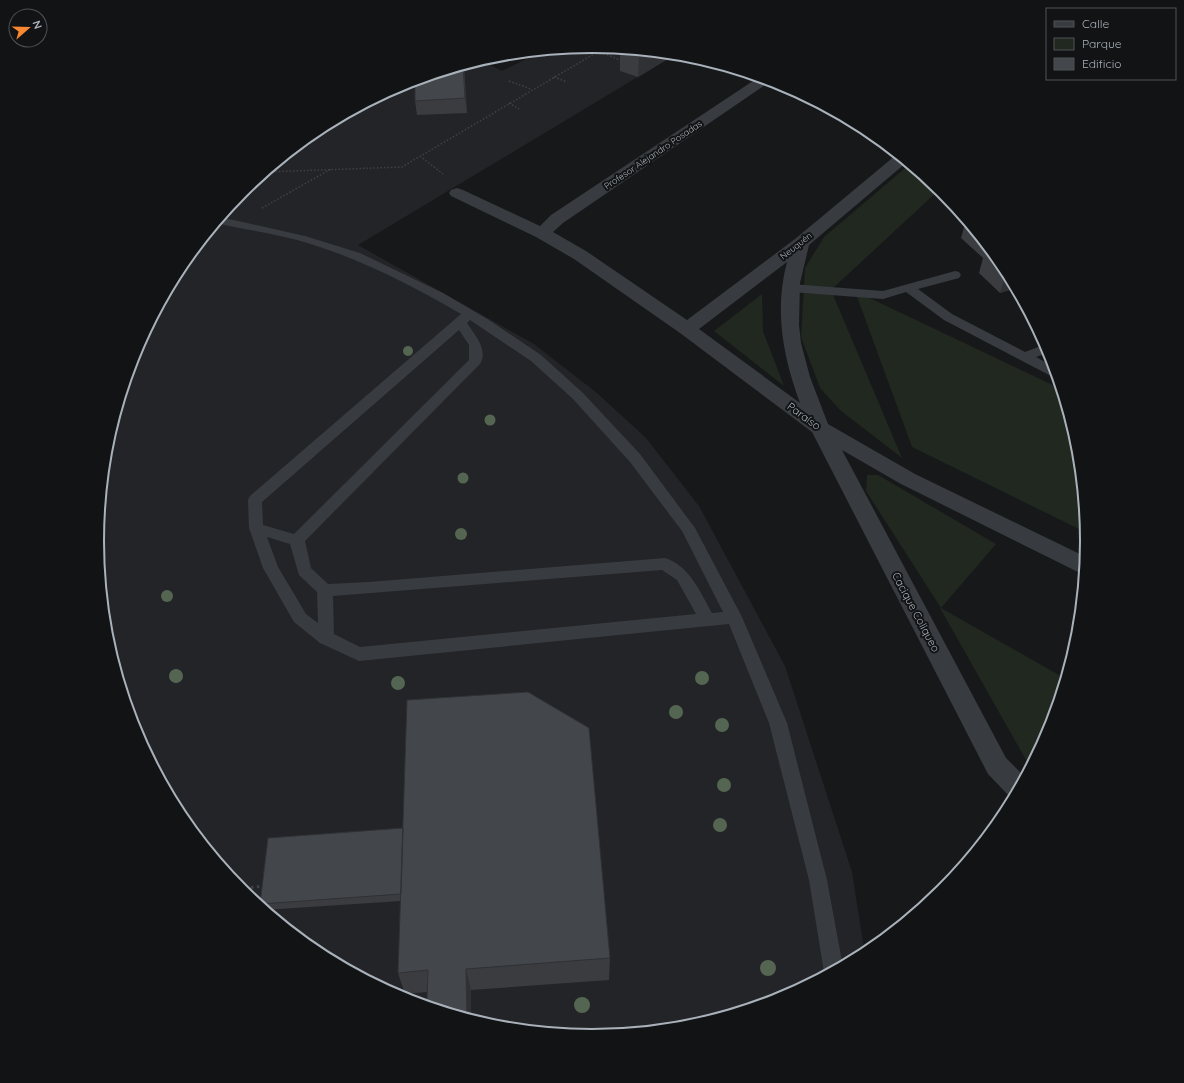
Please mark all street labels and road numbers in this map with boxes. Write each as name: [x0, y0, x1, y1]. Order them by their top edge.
street label: Profesor Alejandro Posadas: [602, 118, 704, 192]
street label: Neuquén: [777, 230, 814, 262]
street label: Paraíso: [784, 399, 824, 433]
street label: Cacique Coliqueo: [889, 570, 943, 655]

